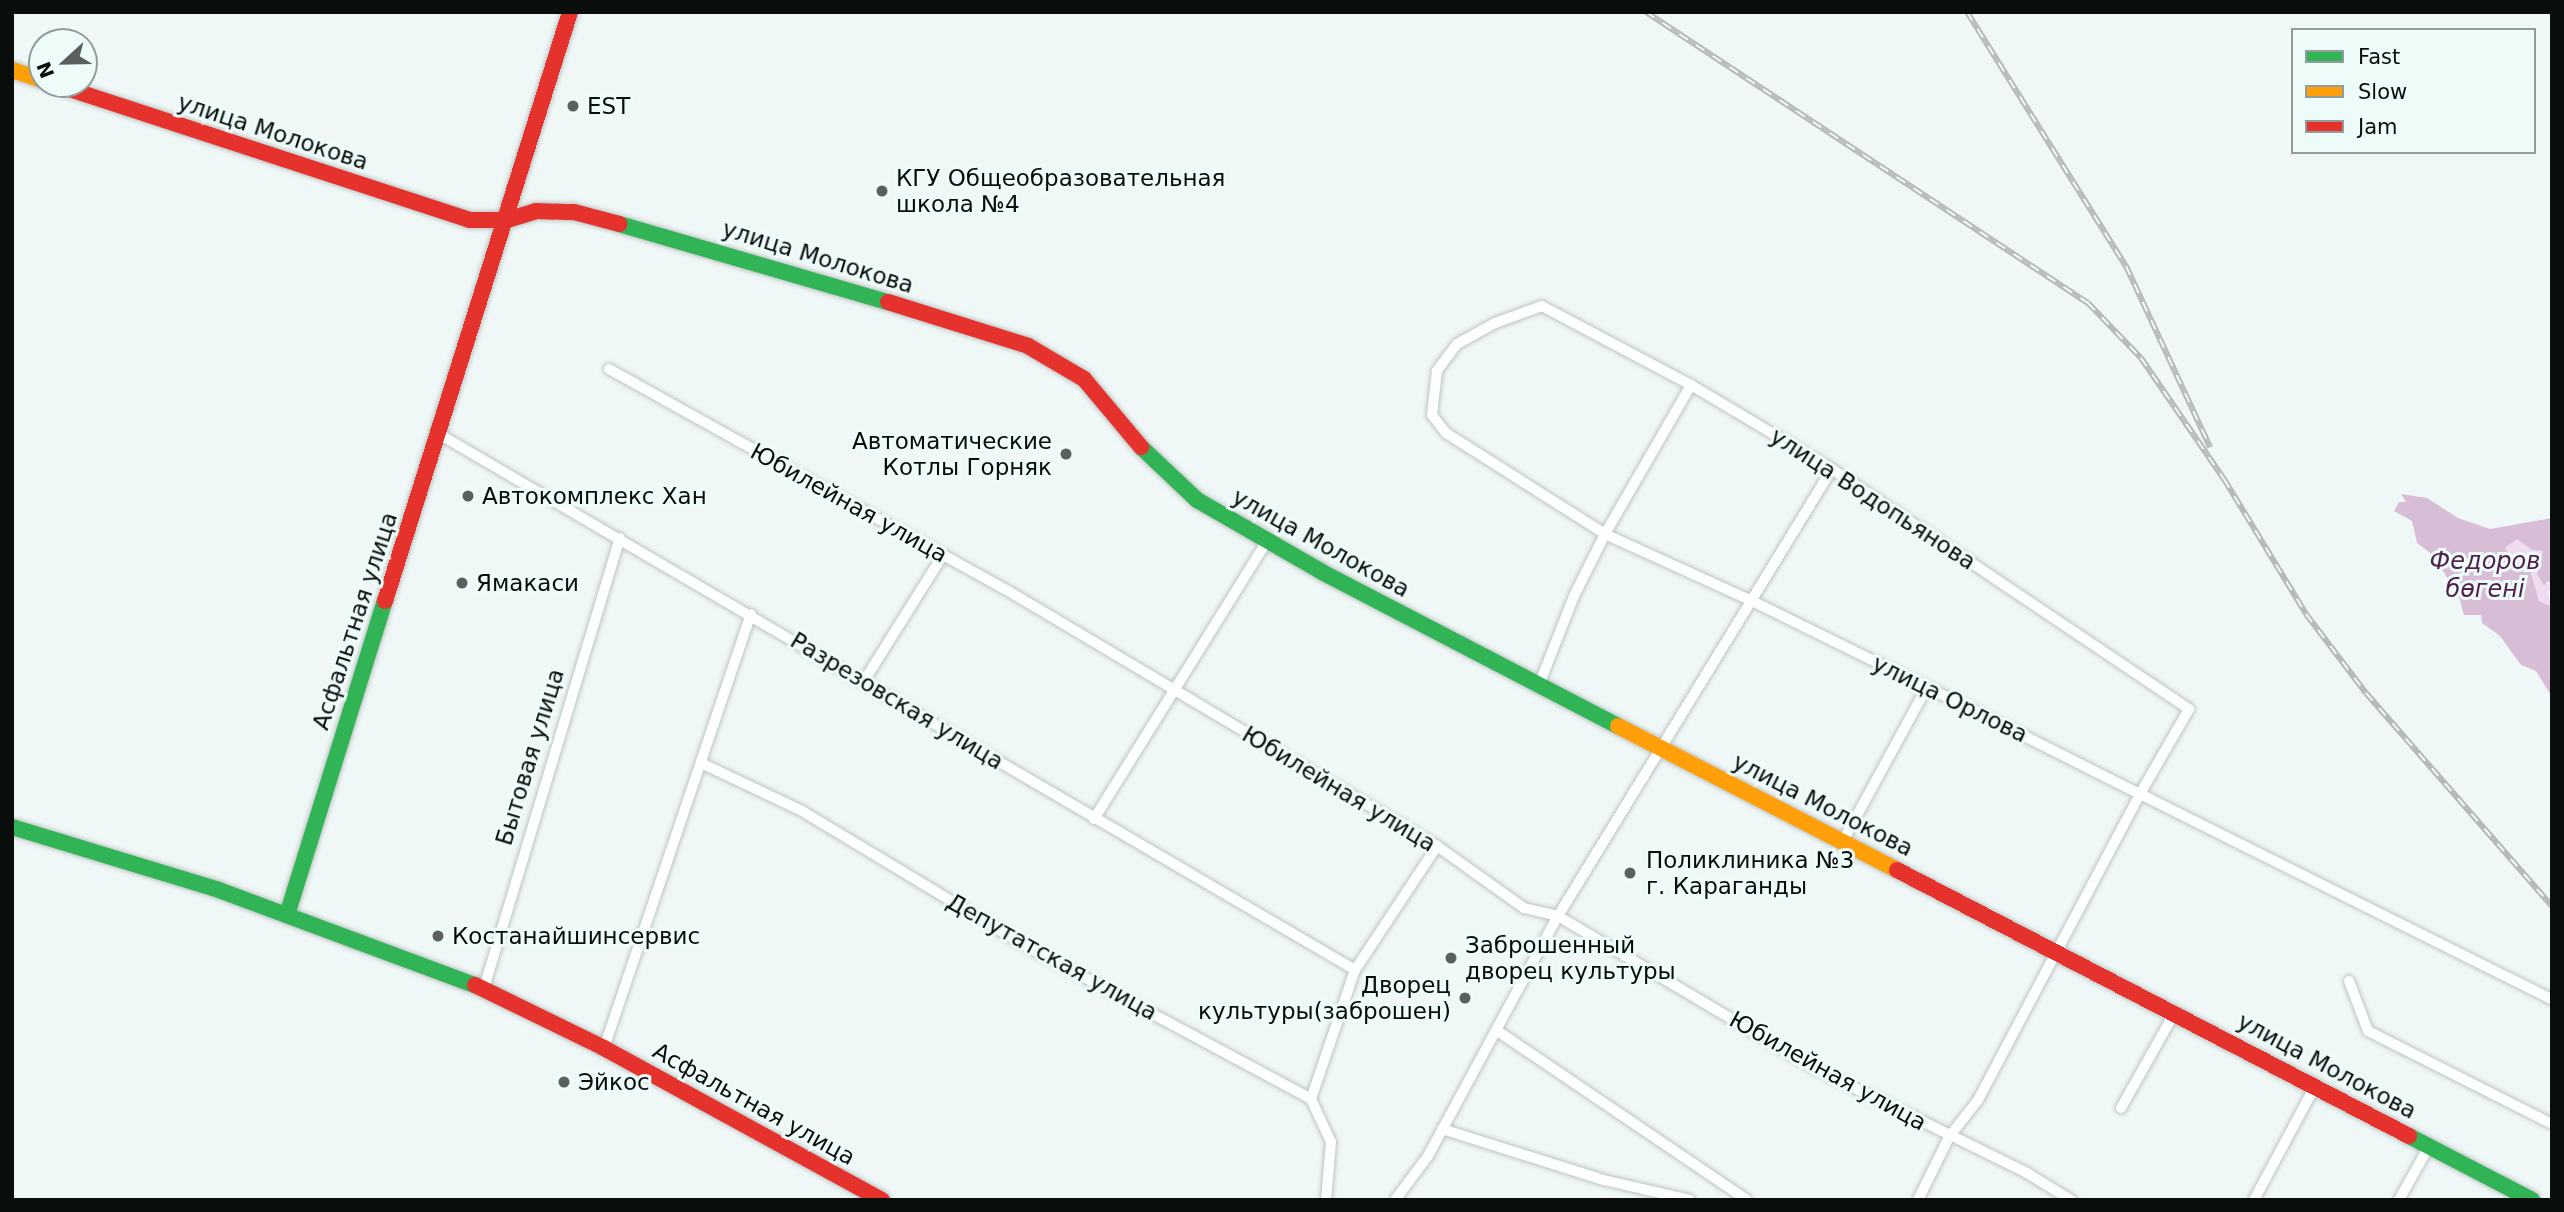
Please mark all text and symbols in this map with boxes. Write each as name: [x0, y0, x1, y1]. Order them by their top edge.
north arrow: [28, 28, 98, 98]
legend: [2291, 28, 2536, 154]
text: Fast: [2358, 45, 2400, 69]
text: N: [32, 59, 59, 82]
text: Slow: [2358, 80, 2407, 104]
street label: улица Молокова: [174, 88, 372, 176]
place label: EST: [587, 92, 630, 120]
marker: EST: [565, 98, 581, 114]
text: Jam: [2358, 115, 2398, 139]
place label: КГУ Общеобразовательная школа №4: [896, 164, 1225, 218]
marker: КГУ Общеобразовательная школа №4: [874, 183, 890, 199]
street label: улица Молокова: [719, 215, 917, 299]
street label: улица Водопьянова: [1765, 422, 1981, 576]
place label: Автоматические Котлы Горняк: [852, 427, 1052, 481]
street label: Юбилейная улица: [746, 437, 952, 569]
marker: Автоматические Котлы Горняк: [1058, 446, 1074, 462]
place label: Автокомплекс Хан: [482, 482, 707, 510]
street label: улица Молокова: [1227, 483, 1415, 603]
marker: Автокомплекс Хан: [460, 488, 476, 504]
street label: Асфальтная улица: [307, 509, 403, 733]
water label: Федоров бөгені: [2430, 548, 2540, 604]
place label: Ямакаси: [476, 569, 579, 597]
marker: Ямакаси: [454, 575, 470, 591]
street label: Разрезовская улица: [785, 626, 1009, 776]
street label: улица Орлова: [1868, 649, 2032, 749]
street label: Бытовая улица: [490, 665, 570, 849]
street label: Юбилейная улица: [1237, 720, 1441, 858]
street label: улица Молокова: [1728, 748, 1918, 862]
place label: Поликлиника №3 г. Караганды: [1646, 846, 1854, 900]
marker: Поликлиника №3 г. Караганды: [1620, 863, 1640, 883]
street label: Депутатская улица: [942, 888, 1162, 1026]
place label: Костанайшинсервис: [452, 922, 700, 950]
marker: Костанайшинсервис: [430, 928, 446, 944]
place label: Заброшенный дворец культуры: [1465, 931, 1676, 985]
marker: Заброшенный дворец культуры: [1443, 950, 1459, 966]
place label: Дворец культуры(заброшен): [1198, 971, 1451, 1025]
marker: Дворец культуры(заброшен): [1457, 990, 1473, 1006]
street label: Юбилейная улица: [1725, 1005, 1931, 1137]
street label: улица Молокова: [2233, 1007, 2421, 1125]
street label: Асфальтная улица: [648, 1037, 860, 1171]
place label: Эйкос: [578, 1068, 650, 1096]
marker: Эйкос: [556, 1074, 572, 1090]

